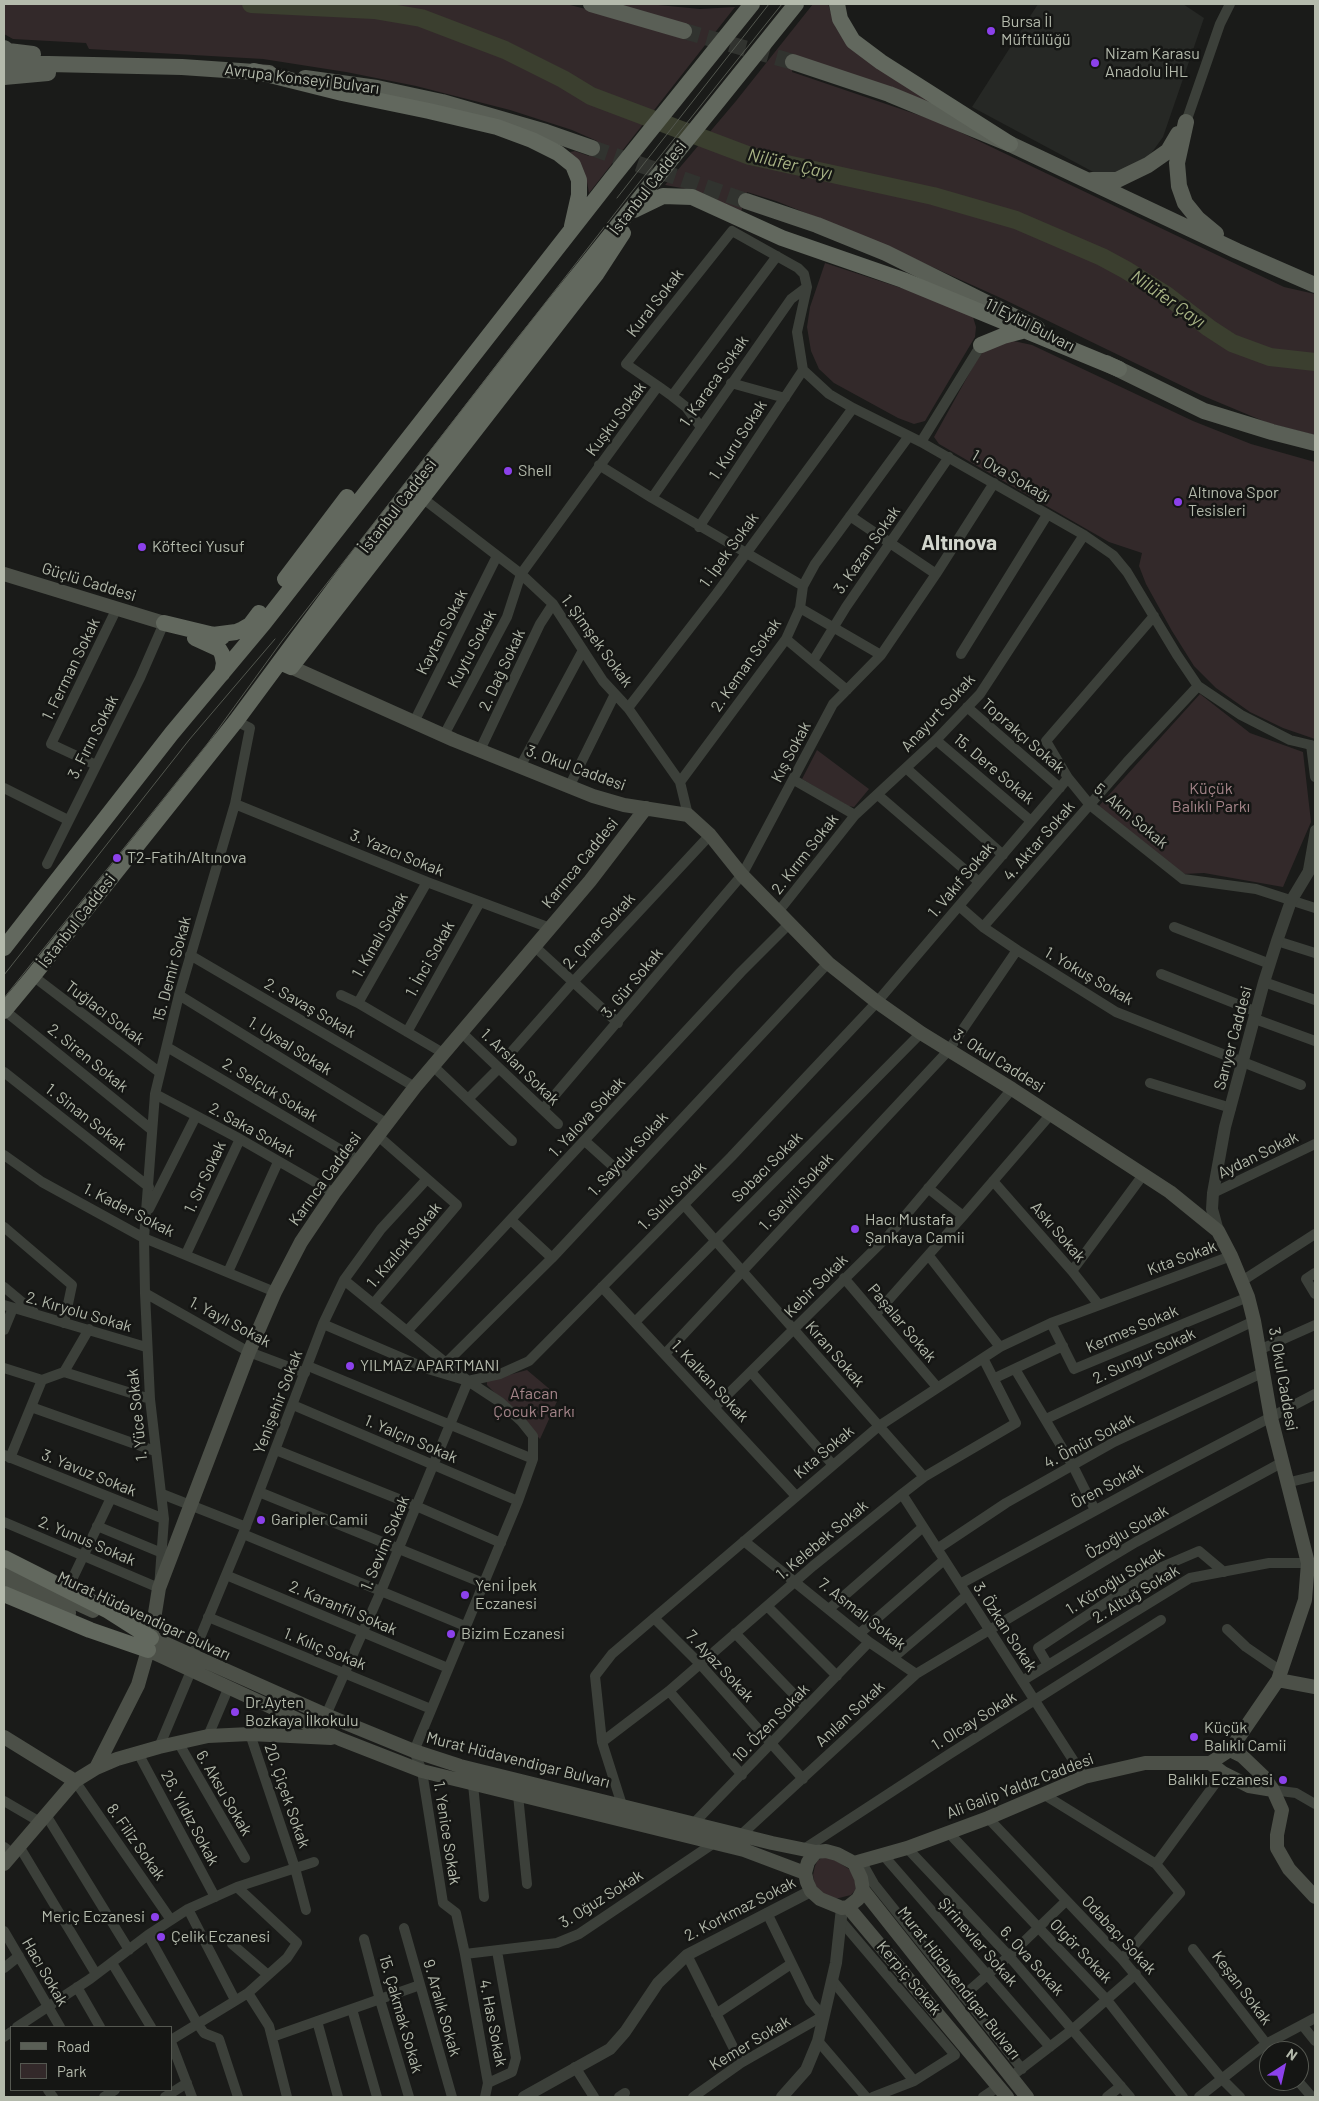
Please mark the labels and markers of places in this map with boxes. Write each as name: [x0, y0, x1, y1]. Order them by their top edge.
place label: Bursa İl Müftülüğü: [1001, 12, 1071, 50]
marker: Bursa İl Müftülüğü: [985, 25, 997, 37]
place label: Nizam Karasu Anadolu İHL: [1105, 44, 1200, 82]
marker: Nizam Karasu Anadolu İHL: [1089, 57, 1101, 69]
place label: Shell: [518, 461, 552, 481]
marker: Shell: [502, 465, 514, 477]
place label: Altınova Spor Tesisleri: [1188, 483, 1279, 521]
marker: Altınova Spor Tesisleri: [1172, 496, 1184, 508]
place label: Köfteci Yusuf: [152, 537, 245, 557]
marker: Köfteci Yusuf: [136, 541, 148, 553]
place label: T2-Fatih/Altınova: [127, 848, 246, 868]
marker: T2-Fatih/Altınova: [111, 852, 123, 864]
place label: Hacı Mustafa Şankaya Camii: [865, 1210, 965, 1248]
marker: Hacı Mustafa Şankaya Camii: [849, 1223, 861, 1235]
place label: YILMAZ APARTMANI: [360, 1356, 499, 1376]
marker: YILMAZ APARTMANI: [344, 1360, 356, 1372]
place label: Garipler Camii: [271, 1510, 368, 1530]
marker: Garipler Camii: [255, 1514, 267, 1526]
place label: Yeni İpek Eczanesi: [475, 1576, 537, 1614]
marker: Yeni İpek Eczanesi: [459, 1589, 471, 1601]
place label: Bizim Eczanesi: [461, 1624, 565, 1644]
marker: Bizim Eczanesi: [445, 1628, 457, 1640]
place label: Dr.Ayten Bozkaya İlkokulu: [245, 1693, 359, 1731]
marker: Dr.Ayten Bozkaya İlkokulu: [229, 1706, 241, 1718]
place label: Küçük Balıklı Camii: [1204, 1718, 1287, 1756]
marker: Küçük Balıklı Camii: [1188, 1731, 1200, 1743]
place label: Balıklı Eczanesi: [1168, 1770, 1273, 1790]
marker: Balıklı Eczanesi: [1277, 1774, 1289, 1786]
place label: Meriç Eczanesi: [42, 1907, 145, 1927]
marker: Meriç Eczanesi: [149, 1911, 161, 1923]
place label: Çelik Eczanesi: [171, 1927, 270, 1947]
marker: Çelik Eczanesi: [155, 1931, 167, 1943]

